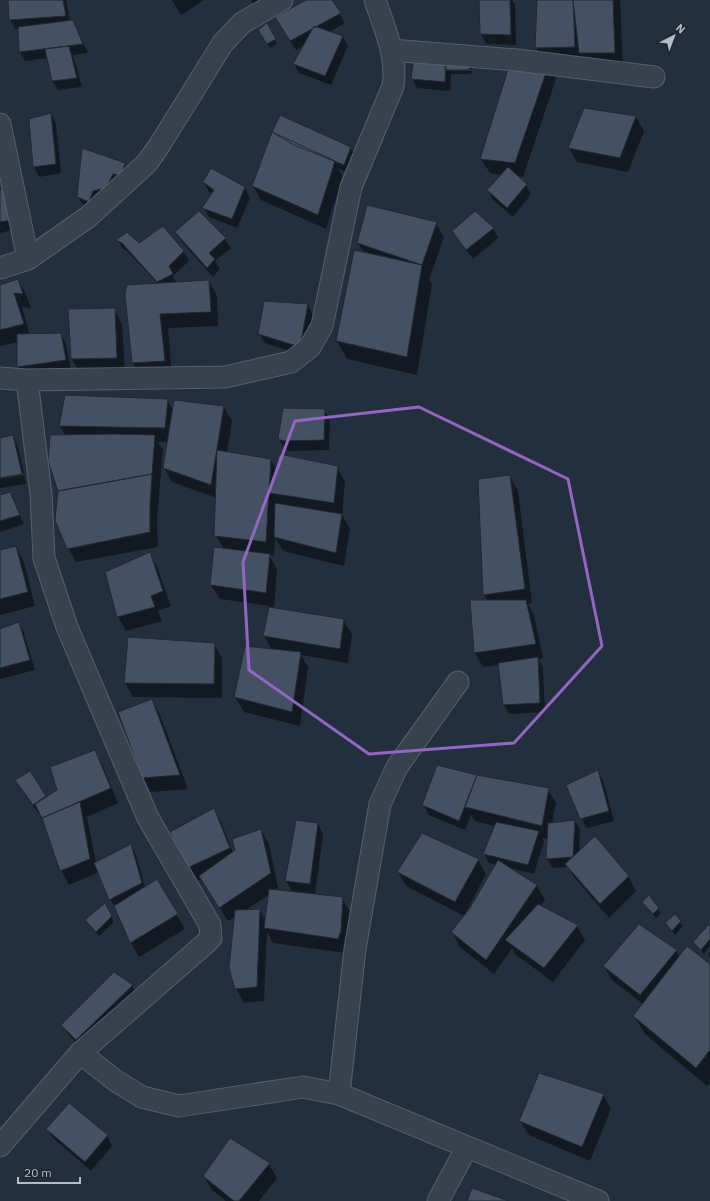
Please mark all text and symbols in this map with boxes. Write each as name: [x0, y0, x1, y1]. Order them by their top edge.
north arrow: [654, 16, 694, 56]
text: N: [673, 21, 688, 36]
scale bar: [18, 1159, 80, 1185]
text: 20 m: [24, 1165, 52, 1180]

